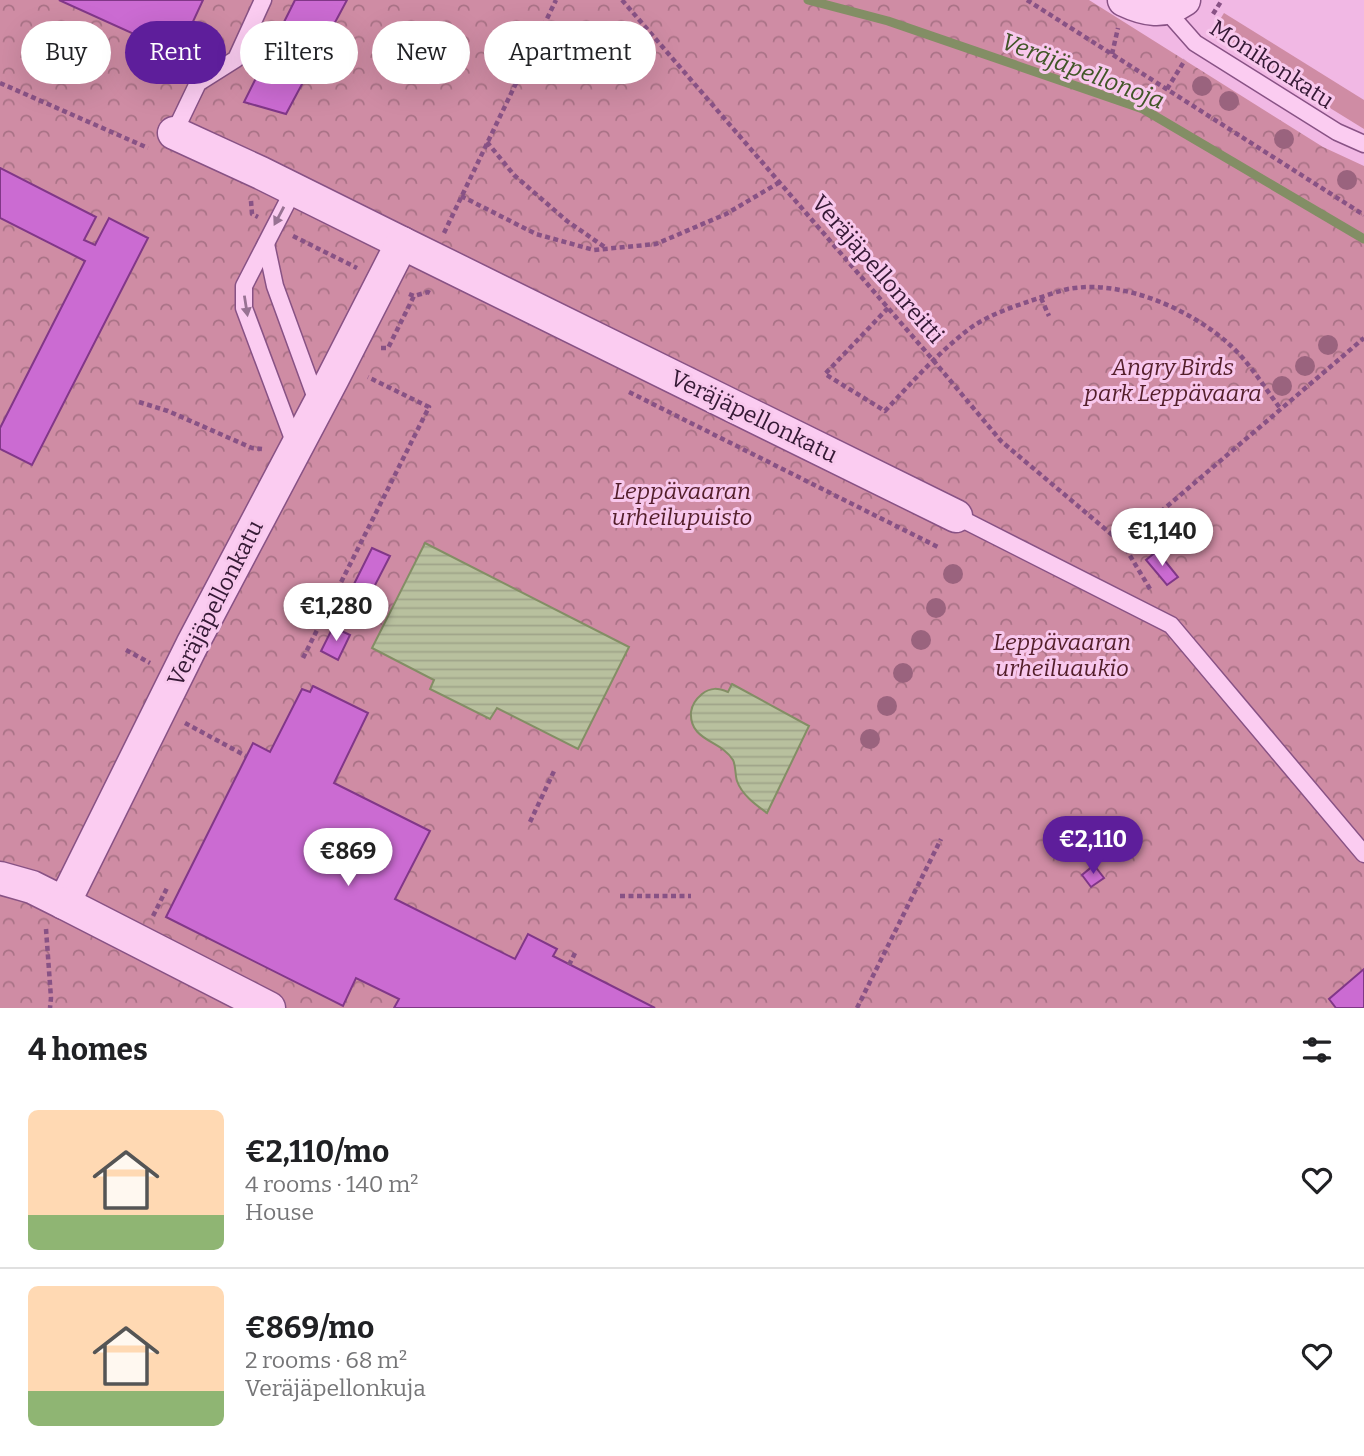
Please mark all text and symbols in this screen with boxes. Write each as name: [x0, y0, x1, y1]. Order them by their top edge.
street label: Monikonkatu: [1205, 13, 1339, 115]
chip: Buy: [21, 21, 111, 84]
chip: Rent: [125, 21, 226, 84]
chip: Filters: [240, 21, 358, 84]
chip: New: [372, 21, 470, 84]
chip: Apartment: [484, 21, 656, 84]
water label: Veräjäpellonoja: [998, 27, 1168, 115]
street label: Veräjäpellonreitti: [806, 189, 950, 349]
one-way arrow: [273, 206, 285, 226]
one-way arrow: [240, 295, 251, 317]
park label: Angry Birds park Leppävaara: [1082, 353, 1262, 407]
street label: Veräjäpellonkatu: [666, 363, 842, 469]
park label: Leppävaaran urheilupuisto: [612, 477, 752, 531]
pin: €1,140: [1105, 508, 1219, 568]
street label: Veräjäpellonkatu: [161, 515, 269, 691]
text: €1,140: [1127, 517, 1197, 545]
pin: €1,280: [279, 584, 393, 643]
text: €1,280: [299, 592, 373, 620]
park label: Leppävaaran urheiluaukio: [993, 628, 1131, 682]
pin: €2,110: [1036, 816, 1150, 876]
text: €2,110: [1059, 825, 1127, 853]
pin: €869: [307, 828, 389, 888]
text: €869: [320, 837, 376, 865]
icon: filters: [1298, 1031, 1336, 1069]
text: 4 homes: [28, 1032, 148, 1068]
text: €2,110/mo: [245, 1134, 389, 1170]
icon: home: [84, 1138, 168, 1222]
icon: heart: [1298, 1161, 1336, 1199]
text: 4 rooms · 140 m²: [245, 1170, 418, 1198]
text: House: [245, 1198, 314, 1226]
text: €869/mo: [245, 1310, 374, 1346]
icon: home: [84, 1314, 168, 1398]
icon: heart: [1298, 1337, 1336, 1375]
text: 2 rooms · 68 m²: [245, 1346, 407, 1374]
text: Veräjäpellonkuja: [245, 1374, 426, 1402]

